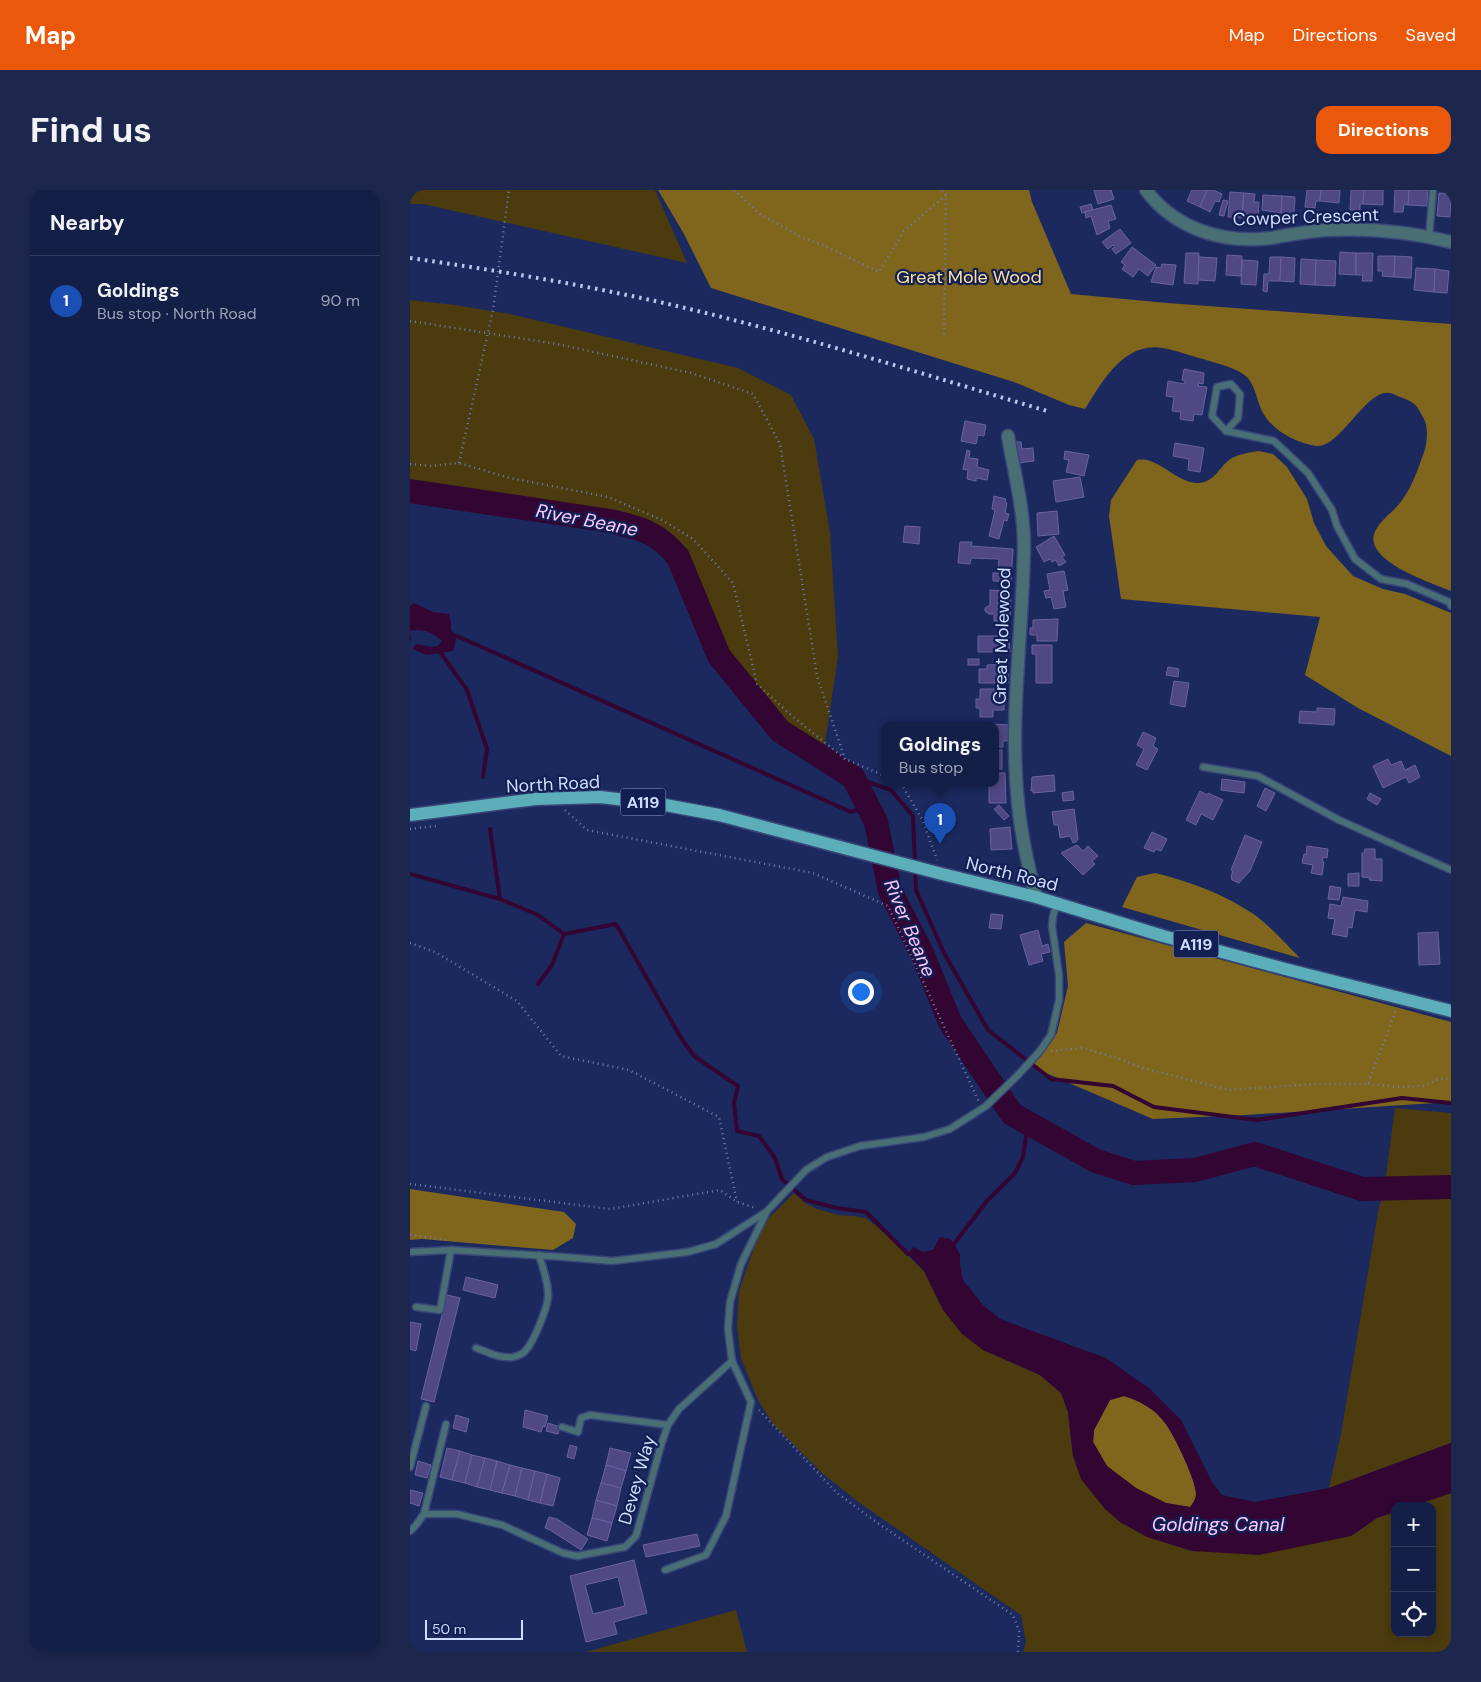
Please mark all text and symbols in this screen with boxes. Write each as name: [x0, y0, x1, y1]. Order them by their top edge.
text: Map: [25, 20, 76, 51]
text: Map: [1229, 23, 1265, 47]
text: Directions: [1293, 23, 1378, 47]
text: Saved: [1406, 23, 1456, 47]
button: Directions: [1316, 106, 1451, 154]
text: Find us: [30, 107, 152, 153]
street label: Cowper Crescent: [1232, 202, 1380, 232]
text: Nearby: [50, 209, 124, 237]
park label: Great Mole Wood: [896, 265, 1042, 289]
text: Goldings: [97, 278, 179, 303]
text: 1: [63, 290, 69, 311]
text: 90 m: [320, 290, 360, 311]
text: Bus stop · North Road: [97, 303, 256, 324]
water label: River Beane: [534, 498, 640, 542]
street label: Great Molewood: [988, 567, 1016, 705]
popup: [881, 722, 999, 787]
text: Goldings: [899, 732, 981, 757]
text: Bus stop: [899, 757, 963, 778]
street label: North Road: [505, 770, 601, 798]
road number: A119: [620, 788, 666, 816]
pin: 1: [924, 803, 956, 844]
street label: North Road: [964, 851, 1060, 897]
water label: River Beane: [878, 875, 942, 981]
road number: A119: [1174, 931, 1218, 958]
your location: [848, 979, 874, 1005]
street label: Devey Way: [613, 1432, 661, 1528]
map controls: [1391, 1502, 1436, 1637]
button: +: [1391, 1502, 1436, 1547]
water label: Goldings Canal: [1152, 1512, 1285, 1537]
button: −: [1391, 1547, 1436, 1592]
button: locate: [1391, 1592, 1436, 1637]
scale bar: [425, 1617, 522, 1640]
text: 50 m: [432, 1620, 466, 1638]

